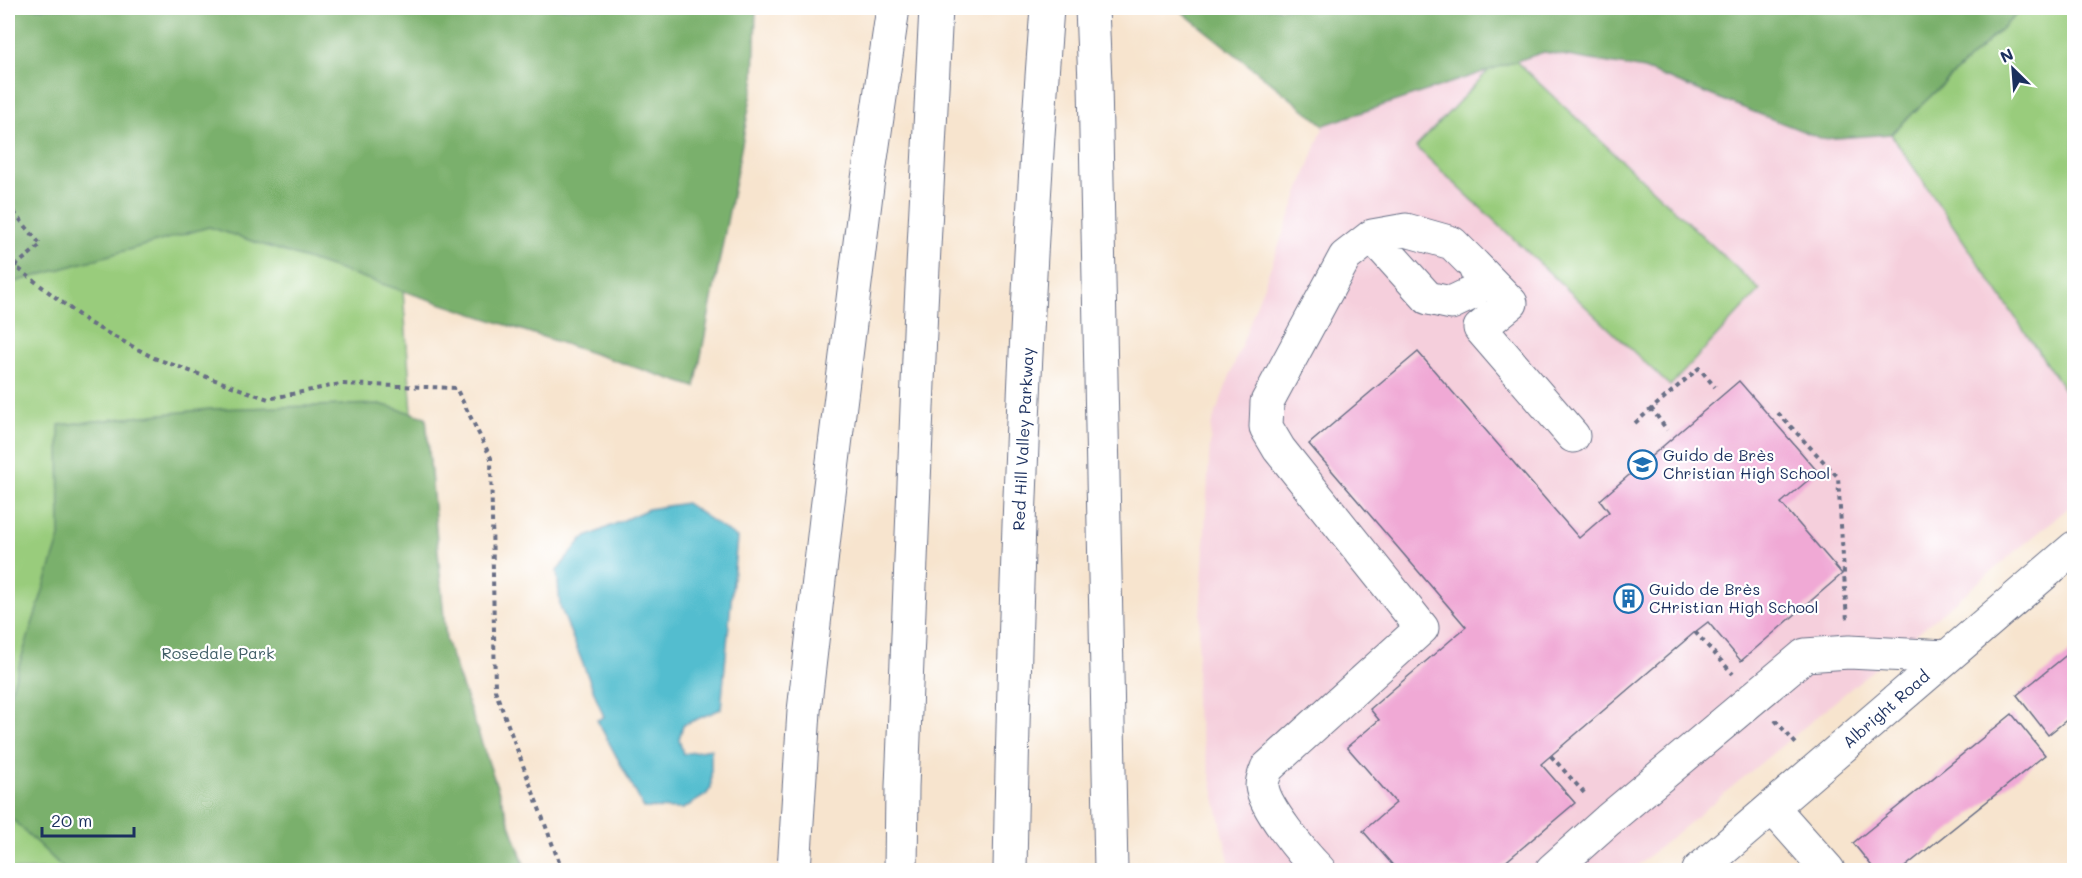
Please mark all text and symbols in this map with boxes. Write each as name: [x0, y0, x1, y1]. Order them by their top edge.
north arrow: [1983, 39, 2043, 99]
text: N: [1997, 43, 2016, 67]
street label: Red Hill Valley Parkway: [1007, 347, 1038, 531]
place label: Guido de Brès Christian High School: [1663, 444, 1830, 483]
school or university icon: Guido de Brès Christian High School: [1626, 448, 1658, 480]
place label: Guido de Brès CHristian High School: [1649, 578, 1819, 617]
building icon: Guido de Brès CHristian High School: [1612, 582, 1644, 614]
park label: Rosedale Park: [162, 642, 274, 663]
street label: Albright Road: [1838, 665, 1934, 752]
scale bar: [42, 800, 134, 838]
text: 20 m: [51, 808, 92, 832]

